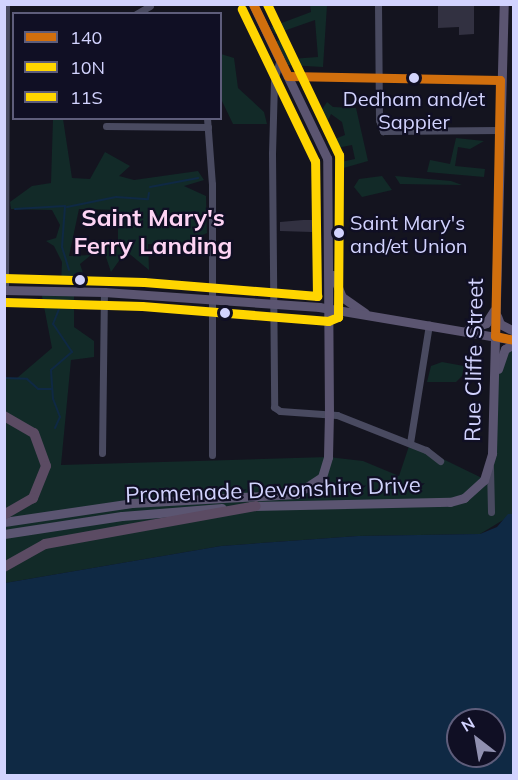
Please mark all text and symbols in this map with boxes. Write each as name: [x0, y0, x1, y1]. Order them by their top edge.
legend: [12, 12, 222, 120]
text: 140: [70, 26, 102, 49]
text: 10N: [70, 56, 105, 79]
marker: Dedham and/et Sappier: [408, 72, 420, 84]
text: 11S: [70, 86, 103, 109]
place label: Dedham and/et Sappier: [343, 87, 485, 134]
district label: Saint Mary's Ferry Landing: [74, 204, 232, 260]
place label: Saint Mary's and/et Union: [350, 210, 468, 257]
marker: Saint Mary's and/et Union: [333, 227, 345, 239]
unlabelled marker: [74, 274, 86, 286]
street label: Rue Cliffe Street: [459, 278, 489, 442]
unlabelled marker: [219, 307, 231, 319]
street label: Promenade Devonshire Drive: [125, 472, 421, 508]
north arrow: [446, 708, 506, 768]
text: N: [457, 713, 478, 736]

